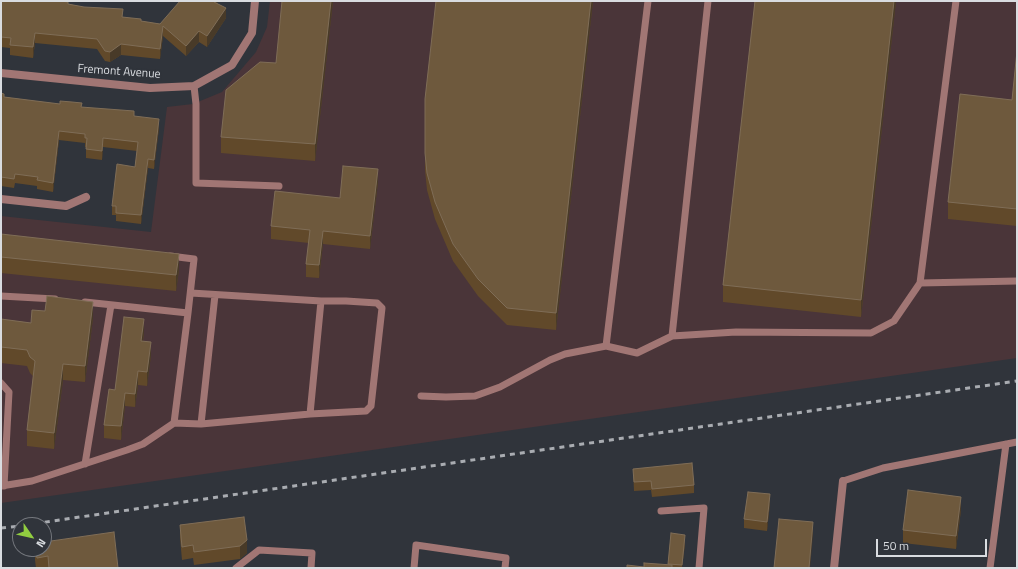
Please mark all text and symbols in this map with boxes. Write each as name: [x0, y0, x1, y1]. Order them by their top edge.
street label: Fremont Avenue: [77, 62, 161, 82]
north arrow: [12, 517, 52, 557]
scale bar: [878, 531, 989, 557]
text: N: [32, 536, 50, 551]
text: 50 m: [883, 536, 909, 555]

